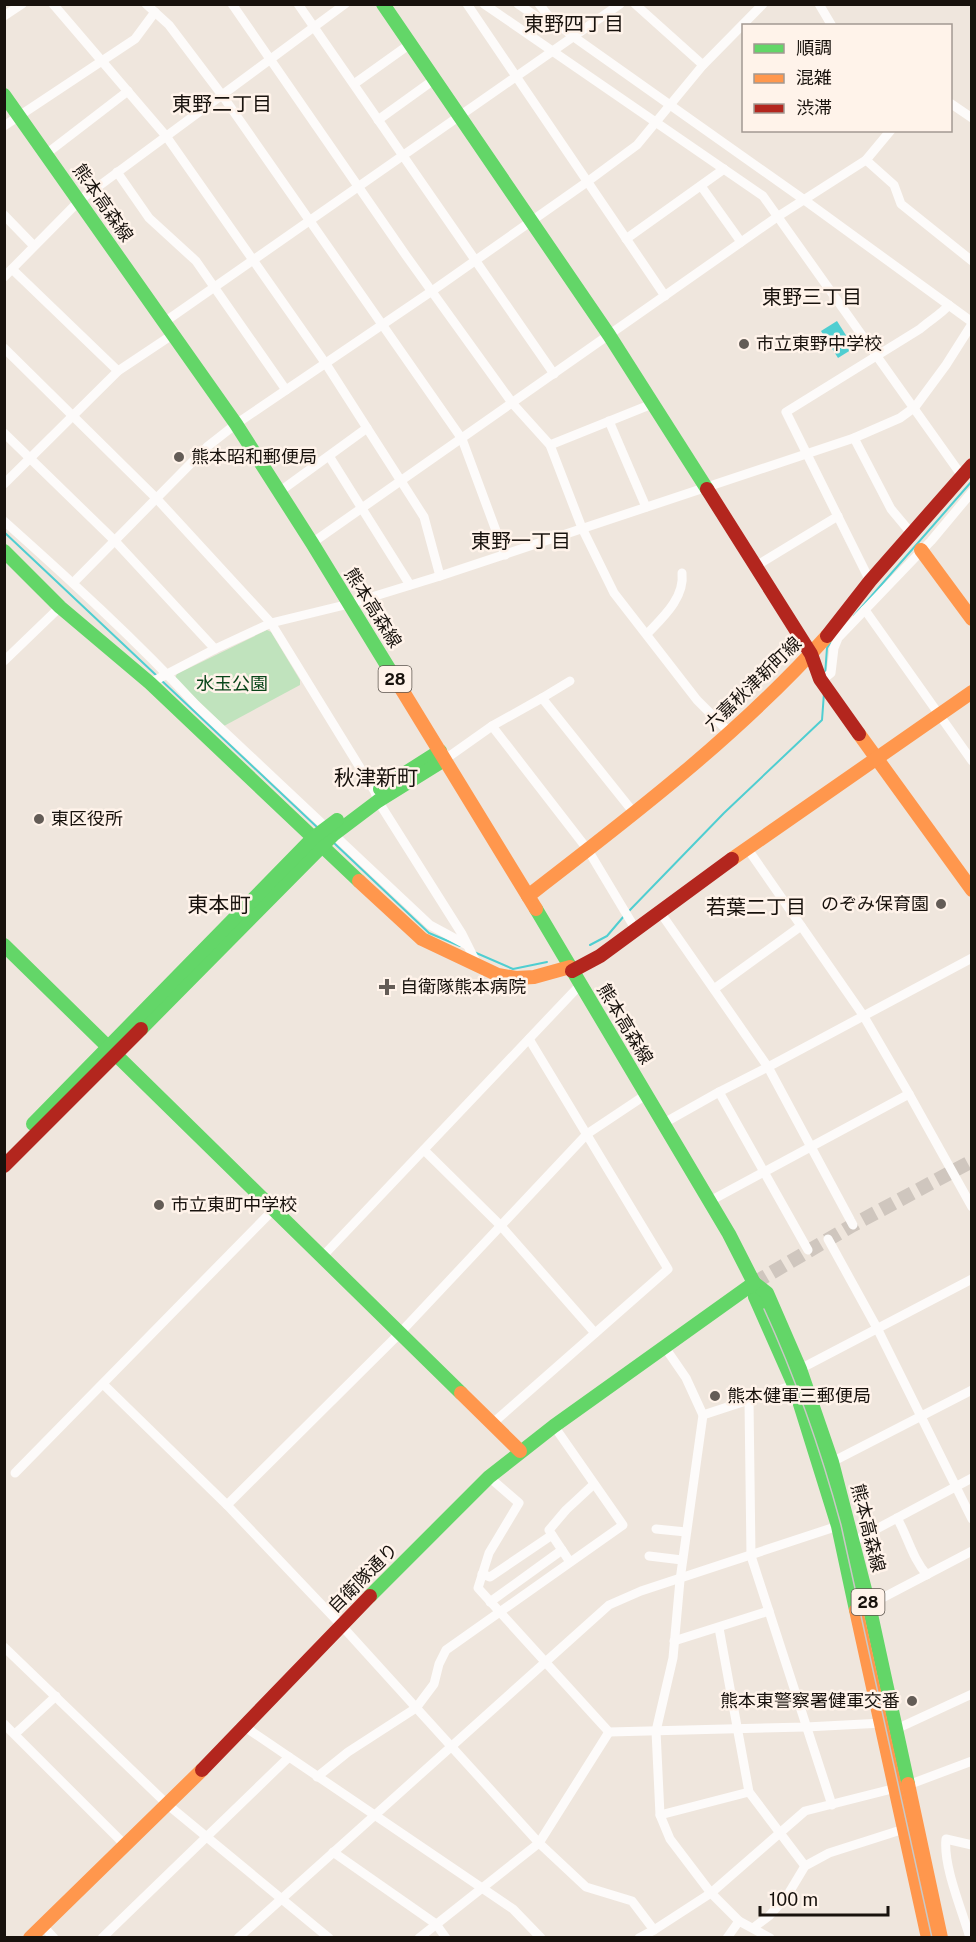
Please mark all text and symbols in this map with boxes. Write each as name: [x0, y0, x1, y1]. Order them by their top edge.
district label: 東野四丁目: [524, 12, 624, 36]
legend: [742, 24, 952, 132]
text: 順調: [796, 37, 832, 58]
text: 混雑: [796, 67, 832, 88]
district label: 東野二丁目: [172, 92, 272, 116]
text: 渋滞: [796, 97, 832, 118]
street label: 熊本高森線: [69, 160, 138, 246]
district label: 東野三丁目: [762, 285, 862, 309]
place label: 市立東野中学校: [756, 333, 882, 354]
marker: 市立東野中学校: [737, 337, 751, 351]
place label: 熊本昭和郵便局: [191, 446, 317, 467]
marker: 熊本昭和郵便局: [172, 450, 186, 464]
district label: 東野一丁目: [471, 529, 571, 553]
street label: 熊本高森線: [341, 564, 406, 651]
street label: 六嘉秋津新町線: [700, 632, 805, 735]
road number: 28: [378, 666, 412, 692]
park label: 水玉公園: [196, 673, 268, 694]
district label: 秋津新町: [334, 765, 418, 790]
place label: 東区役所: [51, 808, 123, 829]
marker: 東区役所: [32, 812, 46, 826]
district label: 東本町: [188, 892, 251, 917]
place label: のぞみ保育園: [821, 893, 929, 914]
district label: 若葉二丁目: [706, 895, 806, 919]
marker: のぞみ保育園: [934, 897, 948, 911]
place label: 自衛隊熊本病院: [400, 976, 526, 997]
marker: 自衛隊熊本病院: [378, 978, 396, 996]
street label: 熊本高森線: [593, 980, 658, 1068]
place label: 市立東町中学校: [171, 1194, 297, 1215]
marker: 市立東町中学校: [152, 1198, 166, 1212]
place label: 熊本健軍三郵便局: [727, 1385, 871, 1406]
marker: 熊本健軍三郵便局: [708, 1389, 722, 1403]
street label: 熊本高森線: [847, 1482, 890, 1574]
street label: 自衛隊通り: [323, 1538, 402, 1617]
road number: 28: [852, 1589, 884, 1615]
place label: 熊本東警察署健軍交番: [720, 1690, 900, 1711]
marker: 熊本東警察署健軍交番: [905, 1694, 919, 1708]
scale bar: [760, 1879, 888, 1917]
text: 100 m: [769, 1889, 818, 1910]

